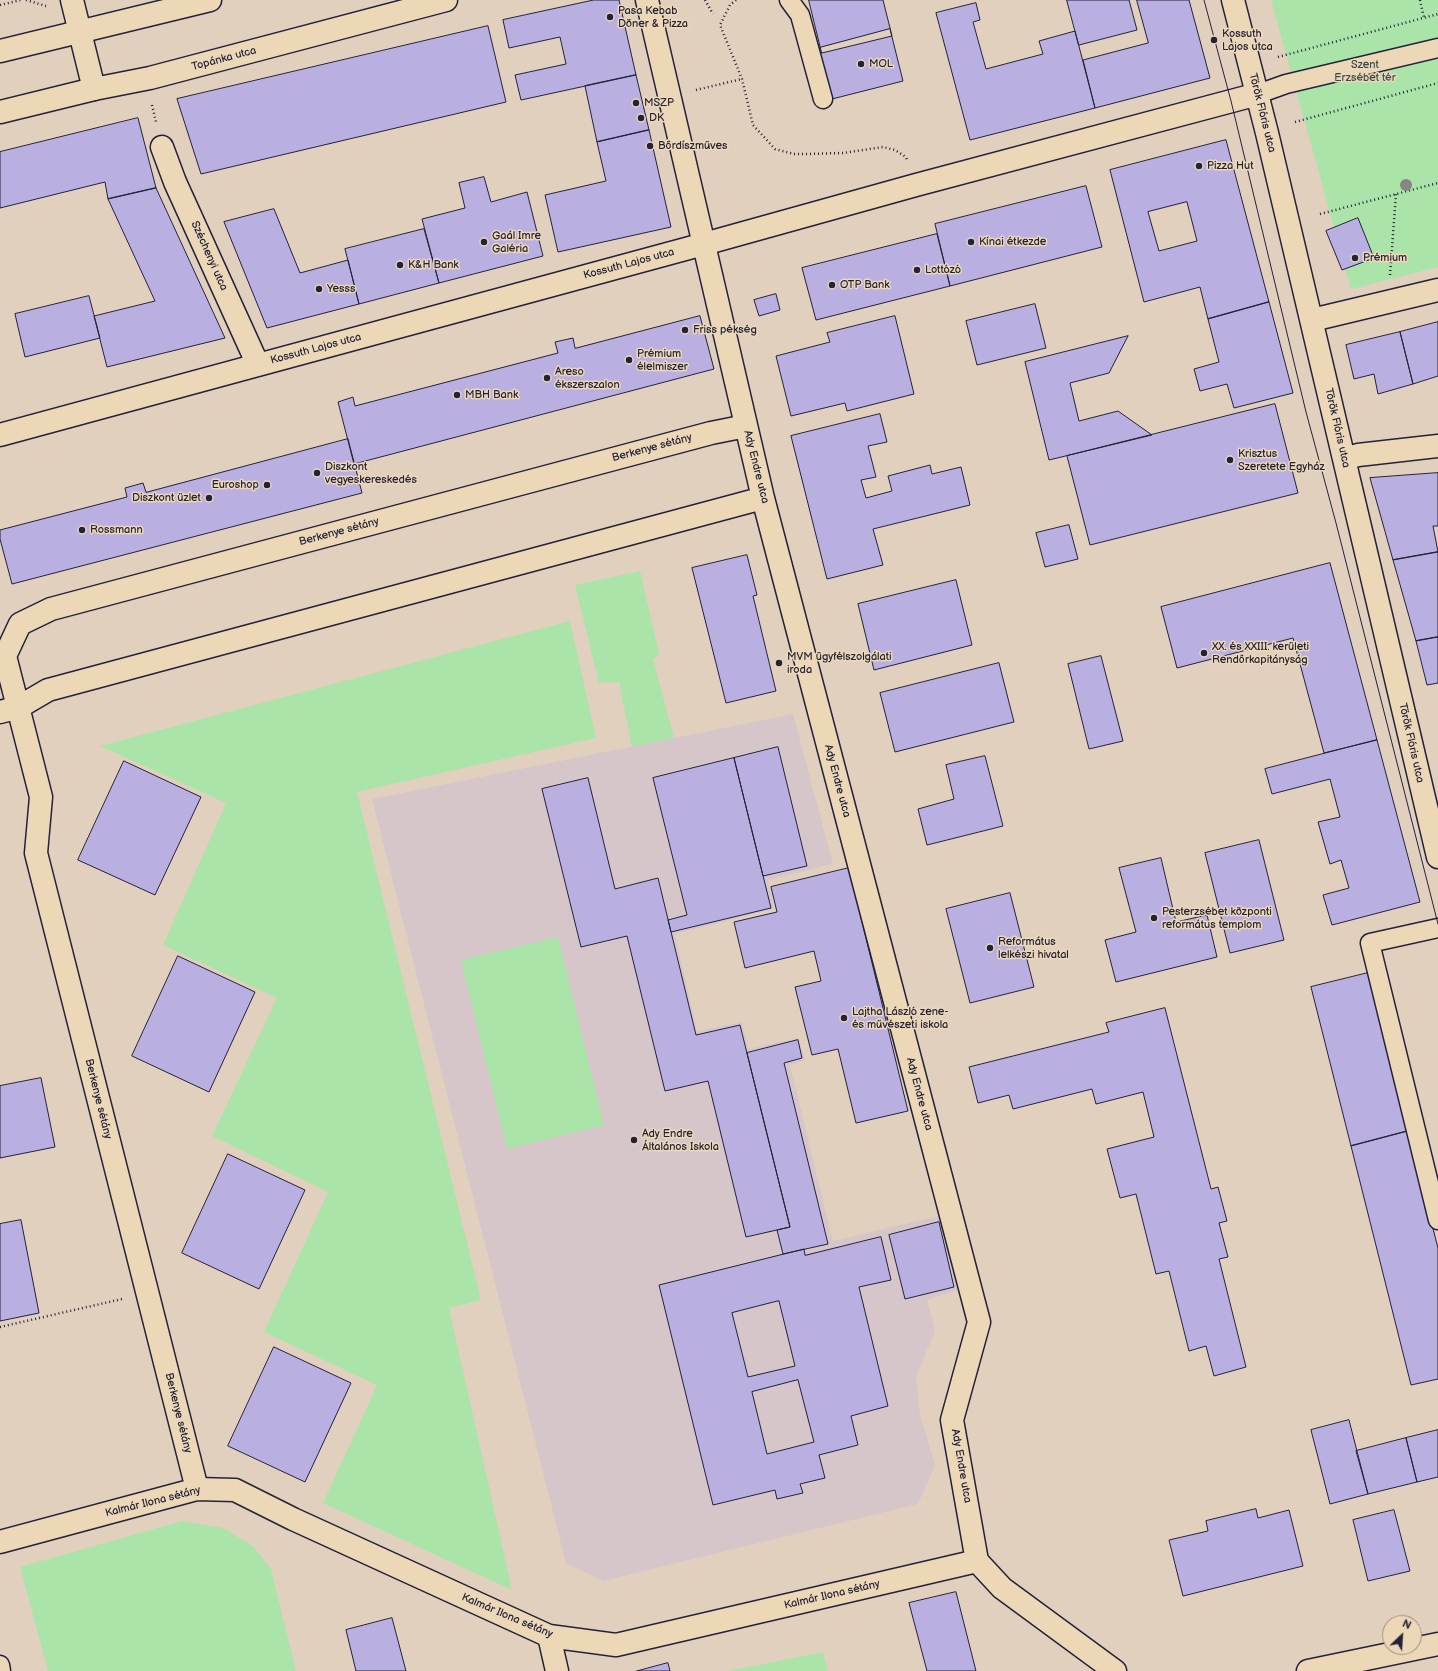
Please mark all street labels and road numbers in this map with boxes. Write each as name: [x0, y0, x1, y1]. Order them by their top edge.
street label: Topánka utca: [190, 44, 258, 74]
street label: Török Flóris utca: [1246, 72, 1278, 154]
street label: Széchenyi utca: [188, 219, 230, 293]
street label: Kossuth Lajos utca: [582, 246, 676, 282]
street label: Kossuth Lajos utca: [269, 331, 363, 367]
street label: Török Flóris utca: [1321, 387, 1353, 469]
street label: Ady Endre utca: [741, 429, 771, 505]
street label: Berkenye sétány: [611, 431, 693, 465]
street label: Berkenye sétány: [298, 515, 380, 549]
street label: Török Flóris utca: [1395, 702, 1427, 784]
street label: Ady Endre utca: [821, 743, 853, 819]
street label: Ady Endre utca: [903, 1056, 935, 1132]
street label: Berkenye sétány: [82, 1057, 114, 1141]
street label: Berkenye sétány: [162, 1371, 194, 1455]
street label: Ady Endre utca: [948, 1428, 974, 1504]
street label: Kalmár Ilona sétány: [104, 1484, 202, 1520]
street label: Kalmár Ilona sétány: [783, 1578, 881, 1612]
street label: Kalmár Ilona sétány: [459, 1591, 555, 1641]

